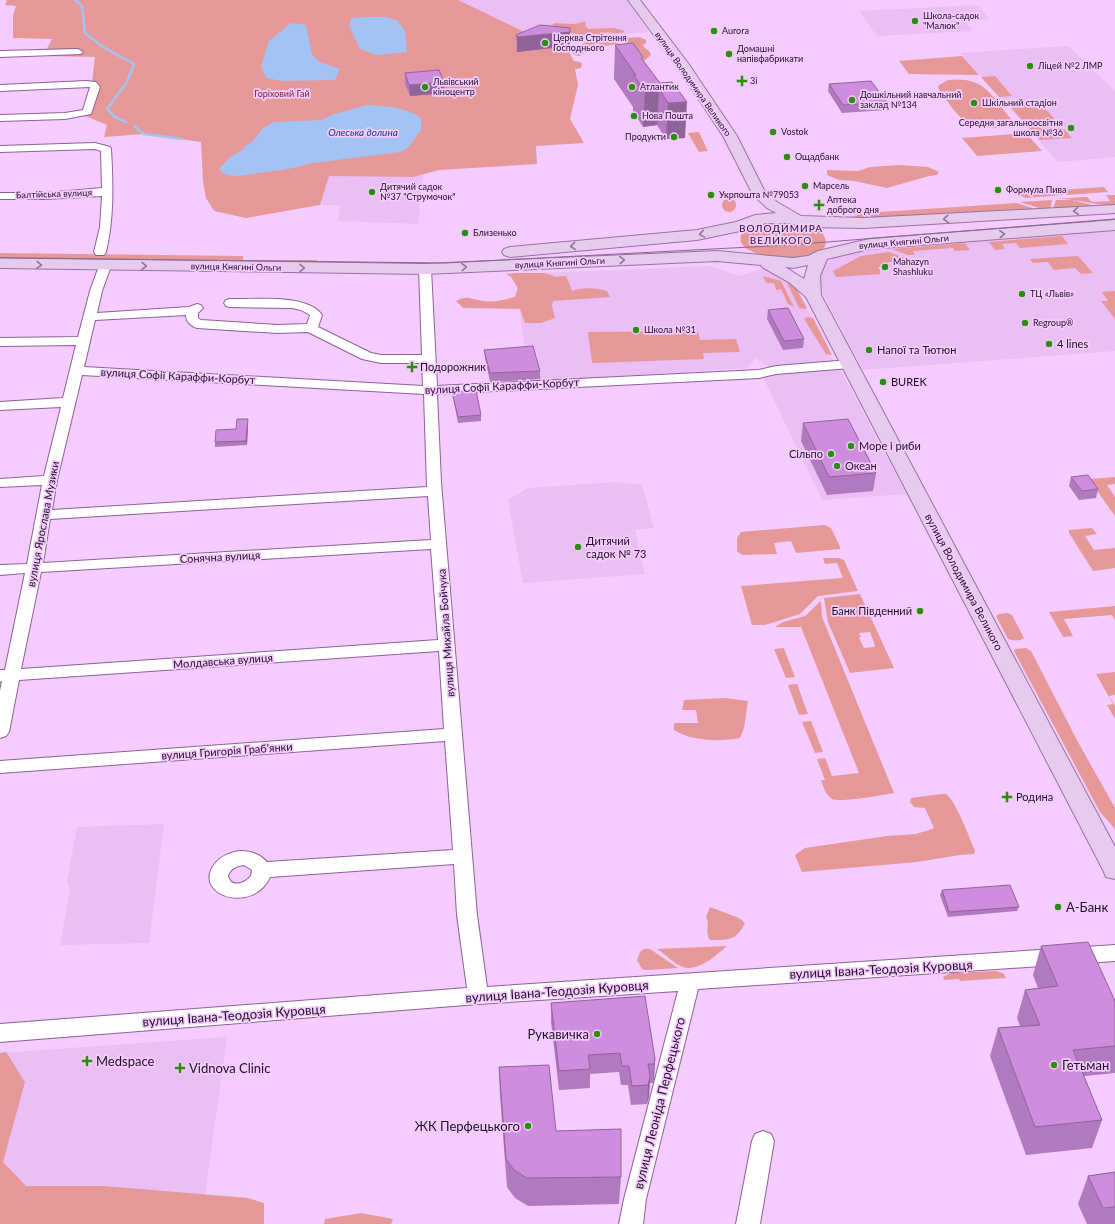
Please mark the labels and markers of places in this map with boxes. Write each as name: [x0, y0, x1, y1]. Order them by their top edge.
place label: Школа-садок "Малюк": [923, 10, 980, 31]
marker: Школа-садок "Малюк": [910, 16, 920, 26]
place label: Aurora: [722, 25, 749, 36]
marker: Aurora: [709, 26, 719, 36]
place label: Церква Стрітення Господнього: [553, 32, 627, 53]
marker: Церква Стрітення Господнього: [540, 38, 550, 48]
place label: Домашні напівфабрикати: [737, 43, 803, 64]
marker: Домашні напівфабрикати: [724, 49, 734, 59]
place label: Ліцей №2 ЛМР: [1037, 60, 1103, 71]
marker: Ліцей №2 ЛМР: [1025, 61, 1035, 71]
place label: 3і: [750, 75, 757, 86]
place label: Львівський кіноцентр: [432, 76, 479, 97]
marker: 3і: [737, 76, 747, 86]
place label: Атлантик: [640, 81, 679, 92]
marker: Львівський кіноцентр: [420, 82, 430, 92]
marker: Атлантик: [627, 82, 637, 92]
place label: Дошкільний навчальний заклад №134: [860, 89, 962, 110]
marker: Дошкільний навчальний заклад №134: [847, 95, 857, 105]
place label: Шкільний стадіон: [982, 97, 1057, 108]
marker: Шкільний стадіон: [969, 98, 979, 108]
place label: Нова Пошта: [642, 110, 693, 121]
marker: Нова Пошта: [629, 111, 639, 121]
place label: Середня загальноосвітня школа №36: [959, 117, 1063, 138]
marker: Середня загальноосвітня школа №36: [1066, 123, 1076, 133]
place label: Vostok: [781, 126, 809, 137]
marker: Vostok: [768, 127, 778, 137]
place label: Продукти: [625, 131, 666, 142]
marker: Продукти: [669, 132, 679, 142]
place label: Ощадбанк: [795, 151, 840, 162]
marker: Ощадбанк: [782, 152, 792, 162]
place label: Марсель: [813, 180, 850, 191]
place label: Дитячий садок №37 "Струмочок": [380, 181, 456, 202]
marker: Марсель: [800, 181, 810, 191]
place label: Формула Пива: [1006, 184, 1066, 195]
marker: Формула Пива: [993, 185, 1003, 195]
marker: Дитячий садок №37 "Струмочок": [367, 187, 377, 197]
place label: Укрпошта №79053: [719, 189, 799, 200]
marker: Укрпошта №79053: [706, 190, 716, 200]
place label: Аптека доброго дня: [827, 194, 879, 215]
marker: Аптека доброго дня: [814, 200, 824, 210]
place label: Близенько: [473, 227, 517, 238]
marker: Близенько: [460, 228, 470, 238]
place label: Mahazyn Shashluku: [893, 256, 933, 277]
marker: Mahazyn Shashluku: [880, 262, 890, 272]
place label: ТЦ «Львів»: [1030, 288, 1074, 299]
marker: ТЦ «Львів»: [1017, 289, 1027, 299]
place label: Regroup®: [1033, 317, 1074, 328]
marker: Regroup®: [1020, 318, 1030, 328]
place label: Школа №31: [644, 324, 696, 335]
marker: Школа №31: [631, 325, 641, 335]
place label: 4 lines: [1057, 337, 1088, 350]
marker: 4 lines: [1044, 339, 1054, 349]
place label: Напої та Тютюн: [877, 343, 956, 356]
marker: Напої та Тютюн: [864, 345, 874, 355]
place label: Подорожник: [420, 360, 486, 373]
marker: Подорожник: [407, 362, 417, 372]
place label: BUREK: [891, 375, 927, 388]
marker: BUREK: [878, 377, 888, 387]
place label: Море і риби: [859, 439, 921, 452]
marker: Море і риби: [846, 441, 856, 451]
place label: Сільпо: [789, 447, 823, 460]
marker: Сільпо: [826, 449, 836, 459]
place label: Океан: [845, 459, 877, 472]
marker: Океан: [832, 461, 842, 471]
place label: Дитячий садок № 73: [586, 534, 646, 560]
marker: Дитячий садок № 73: [573, 542, 583, 552]
place label: Банк Південний: [831, 604, 912, 617]
marker: Банк Південний: [915, 606, 925, 616]
place label: Родина: [1016, 790, 1053, 803]
marker: Родина: [1001, 791, 1013, 803]
place label: А-Банк: [1066, 899, 1108, 915]
marker: А-Банк: [1053, 902, 1063, 912]
place label: Рукавичка: [527, 1026, 589, 1042]
marker: Рукавичка: [592, 1029, 602, 1039]
place label: Medspace: [96, 1053, 154, 1069]
marker: Medspace: [81, 1055, 93, 1067]
place label: Гетьман: [1062, 1057, 1109, 1073]
place label: Vidnova Clinic: [189, 1060, 270, 1076]
marker: Гетьман: [1049, 1060, 1059, 1070]
marker: Vidnova Clinic: [174, 1062, 186, 1074]
place label: ЖК Перфецького: [415, 1118, 520, 1134]
marker: ЖК Перфецького: [523, 1121, 533, 1131]

